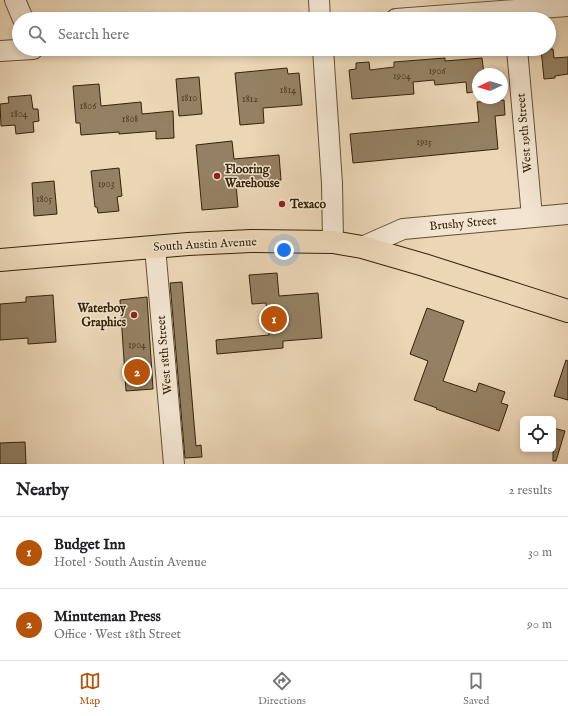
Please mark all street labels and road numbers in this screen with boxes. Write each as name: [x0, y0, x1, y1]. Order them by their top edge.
street label: West 19th Street: [514, 92, 535, 173]
street label: Brushy Street: [429, 213, 497, 234]
street label: South Austin Avenue: [153, 234, 258, 255]
street label: West 18th Street: [154, 315, 175, 395]

